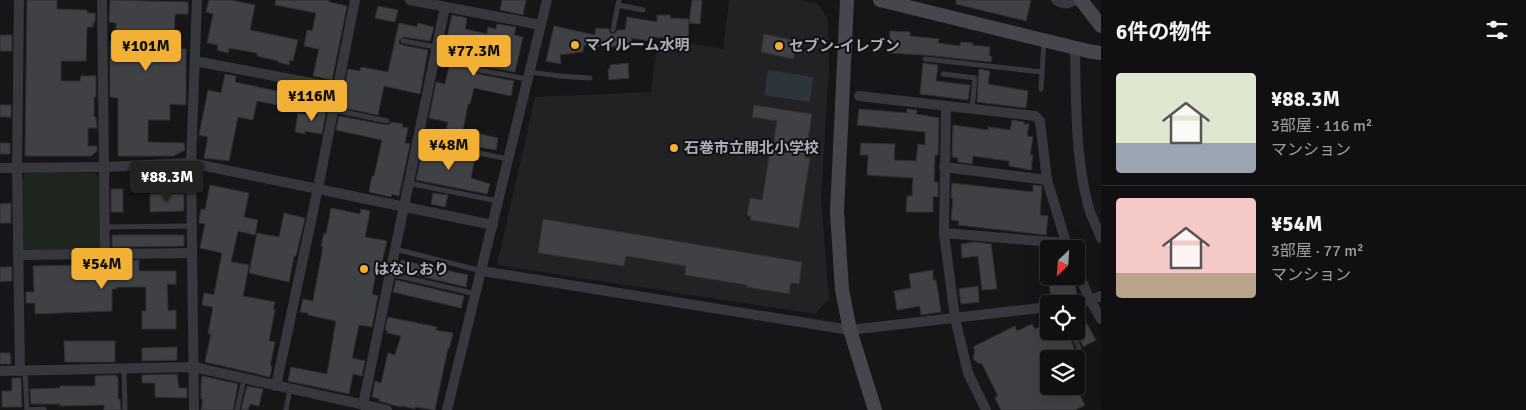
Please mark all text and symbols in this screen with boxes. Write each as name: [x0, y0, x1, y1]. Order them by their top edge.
icon: filters: [1483, 16, 1511, 44]
text: 6件の物件: [1116, 19, 1211, 45]
pin: ¥101M: [111, 30, 181, 72]
pin: ¥77.3M: [433, 34, 515, 77]
text: ¥101M: [122, 36, 170, 56]
place label: マイルーム水明: [585, 36, 690, 54]
place label: セブン-イレブン: [789, 37, 900, 55]
marker: マイルーム水明: [569, 39, 581, 51]
marker: セブン-イレブン: [773, 40, 785, 52]
text: ¥77.3M: [448, 41, 500, 61]
pin: ¥116M: [277, 80, 347, 122]
text: ¥116M: [288, 86, 336, 106]
text: ¥88.3M: [1271, 86, 1340, 112]
icon: home: [1156, 93, 1216, 153]
text: 3部屋 · 116 m²: [1271, 116, 1372, 136]
pin: ¥48M: [419, 128, 479, 171]
text: ¥48M: [429, 135, 469, 155]
place label: 石巻市立開北小学校: [684, 139, 819, 157]
text: マンション: [1271, 140, 1351, 160]
marker: 石巻市立開北小学校: [668, 142, 680, 154]
pin: ¥88.3M: [126, 160, 208, 203]
text: ¥88.3M: [141, 167, 193, 187]
text: ¥54M: [1271, 211, 1323, 237]
icon: home: [1156, 218, 1216, 278]
north arrow: [1040, 240, 1085, 285]
map controls: [1040, 240, 1085, 395]
text: 3部屋 · 77 m²: [1271, 241, 1364, 261]
pin: ¥54M: [72, 248, 132, 290]
text: ¥54M: [82, 254, 122, 274]
place label: はなしおり: [374, 260, 449, 278]
marker: はなしおり: [358, 263, 370, 275]
text: マンション: [1271, 265, 1351, 285]
button: locate: [1040, 295, 1085, 340]
button: layers: [1040, 350, 1085, 395]

